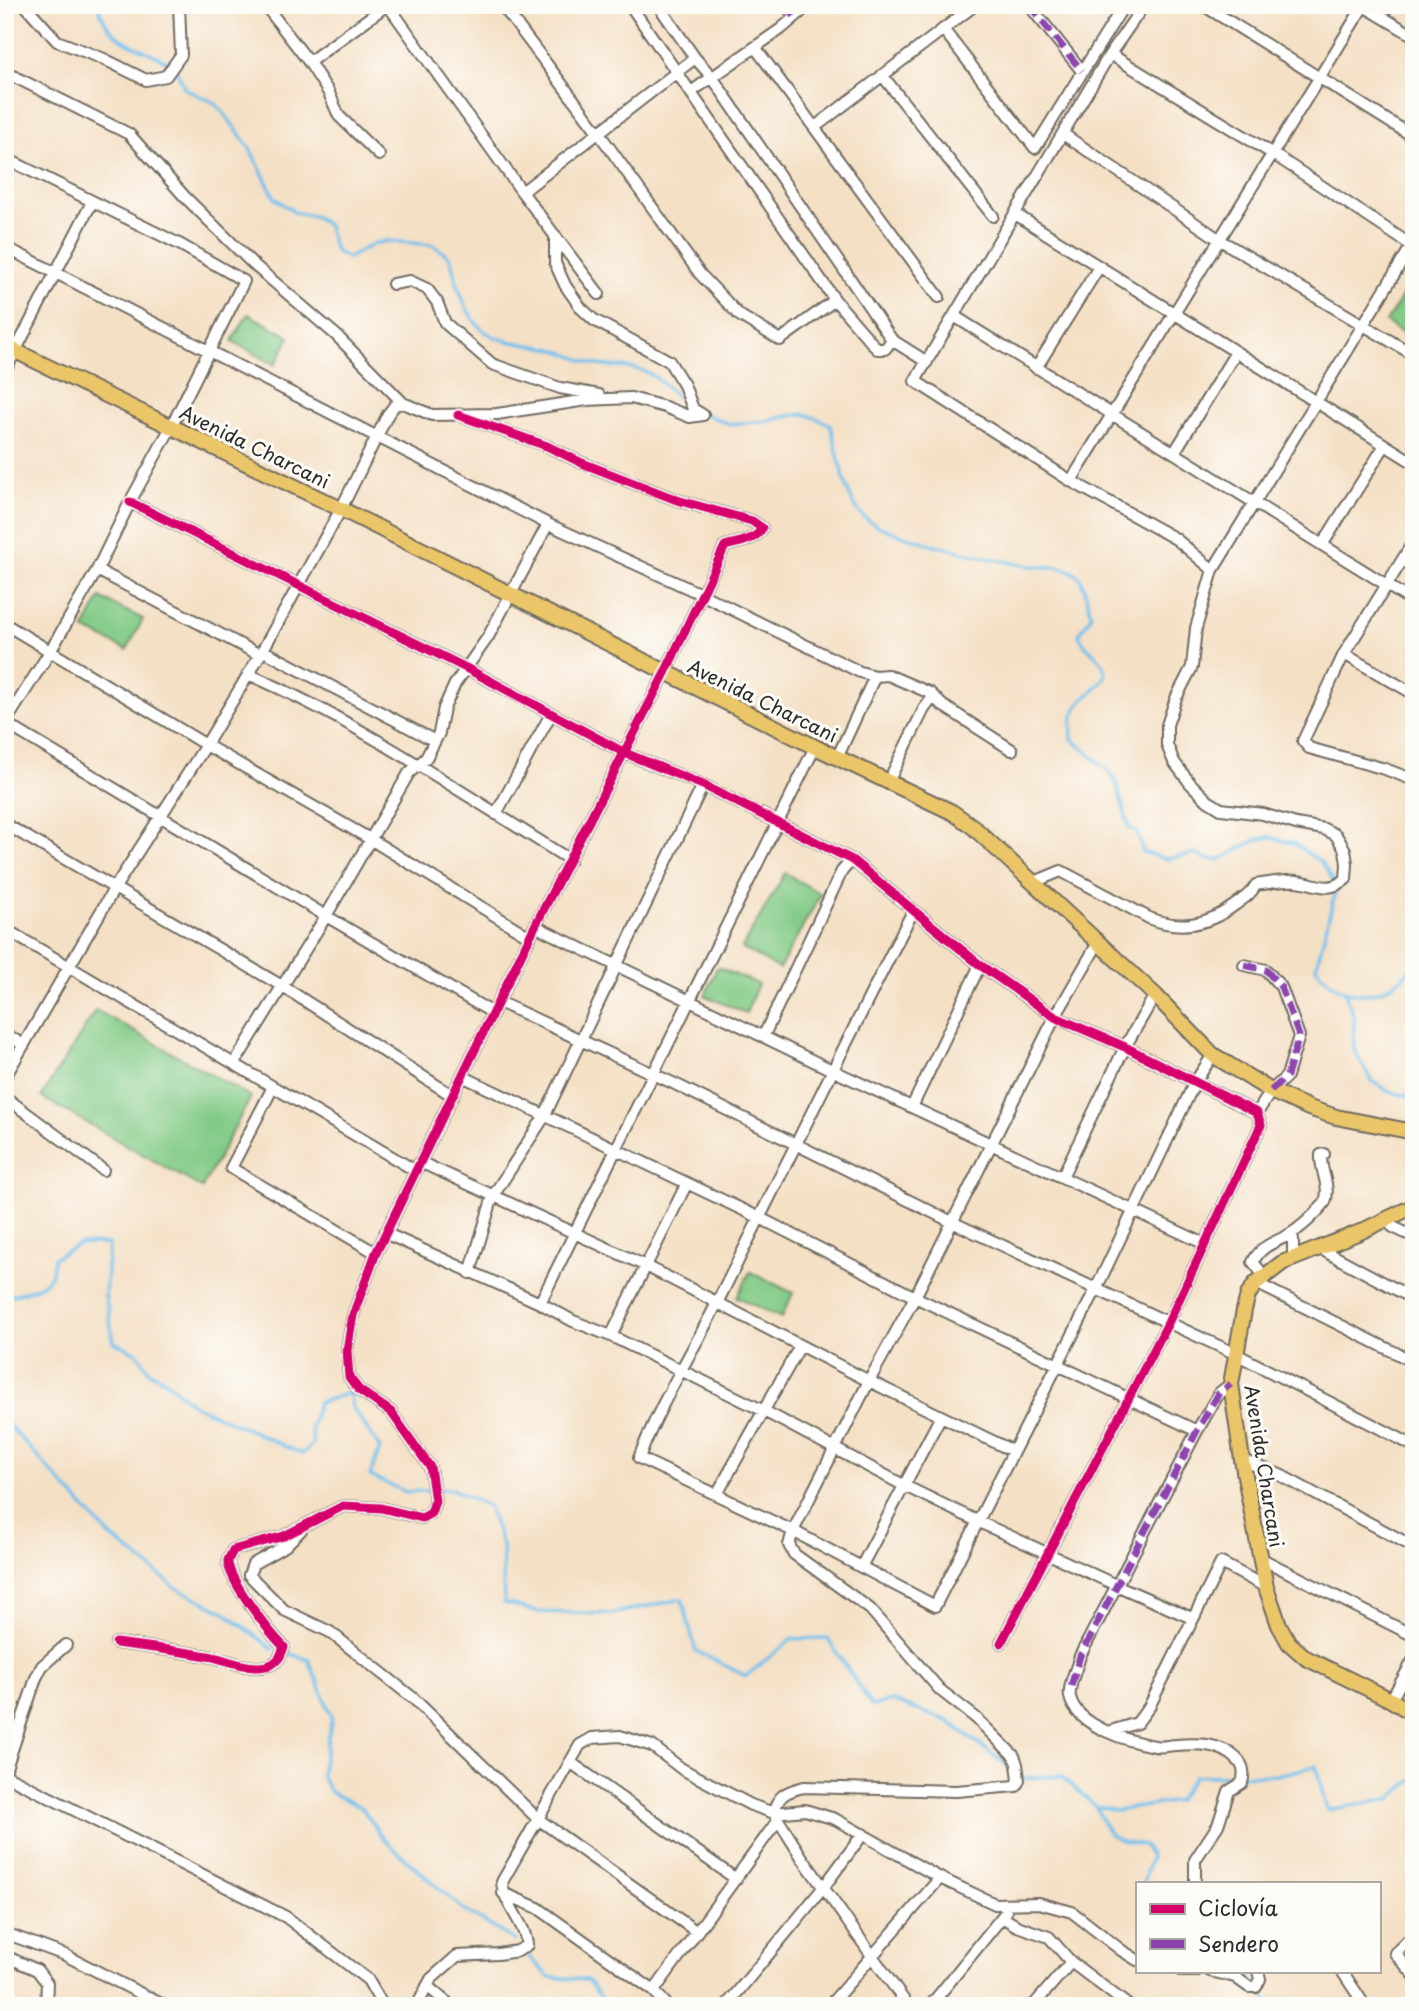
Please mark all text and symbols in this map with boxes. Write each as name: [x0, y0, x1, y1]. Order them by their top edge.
street label: Avenida Charcani: [175, 398, 335, 494]
street label: Avenida Charcani: [683, 652, 843, 748]
street label: Avenida Charcani: [1238, 1383, 1292, 1549]
legend: [1136, 1882, 1380, 1972]
text: Ciclovía: [1198, 1891, 1279, 1923]
text: Sendero: [1198, 1927, 1279, 1959]

